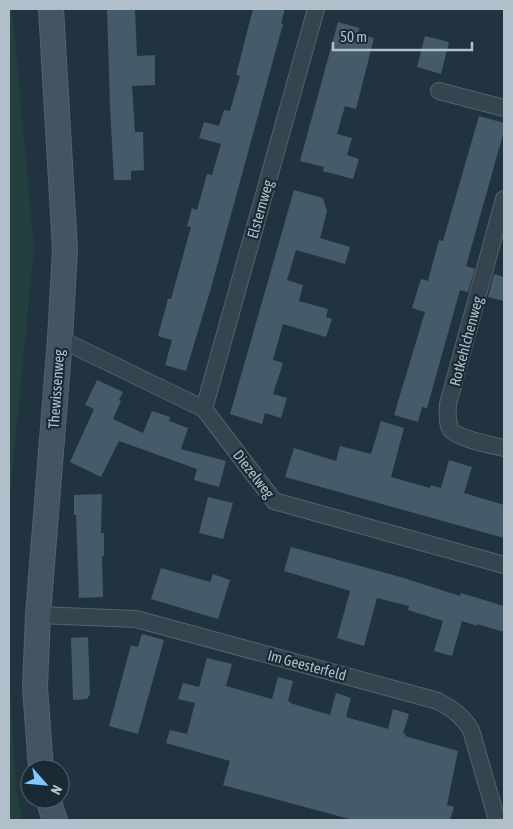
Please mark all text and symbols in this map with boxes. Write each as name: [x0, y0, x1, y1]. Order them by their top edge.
scale bar: [333, 20, 472, 52]
text: 50 m: [340, 28, 367, 45]
street label: Elsternweg: [244, 177, 277, 240]
street label: Rotkehlchenweg: [446, 294, 486, 388]
street label: Thewissenweg: [45, 348, 67, 429]
street label: Diezelweg: [230, 446, 278, 502]
street label: Im Geesterfeld: [266, 646, 348, 684]
north arrow: [20, 759, 70, 809]
text: N: [48, 783, 66, 797]

